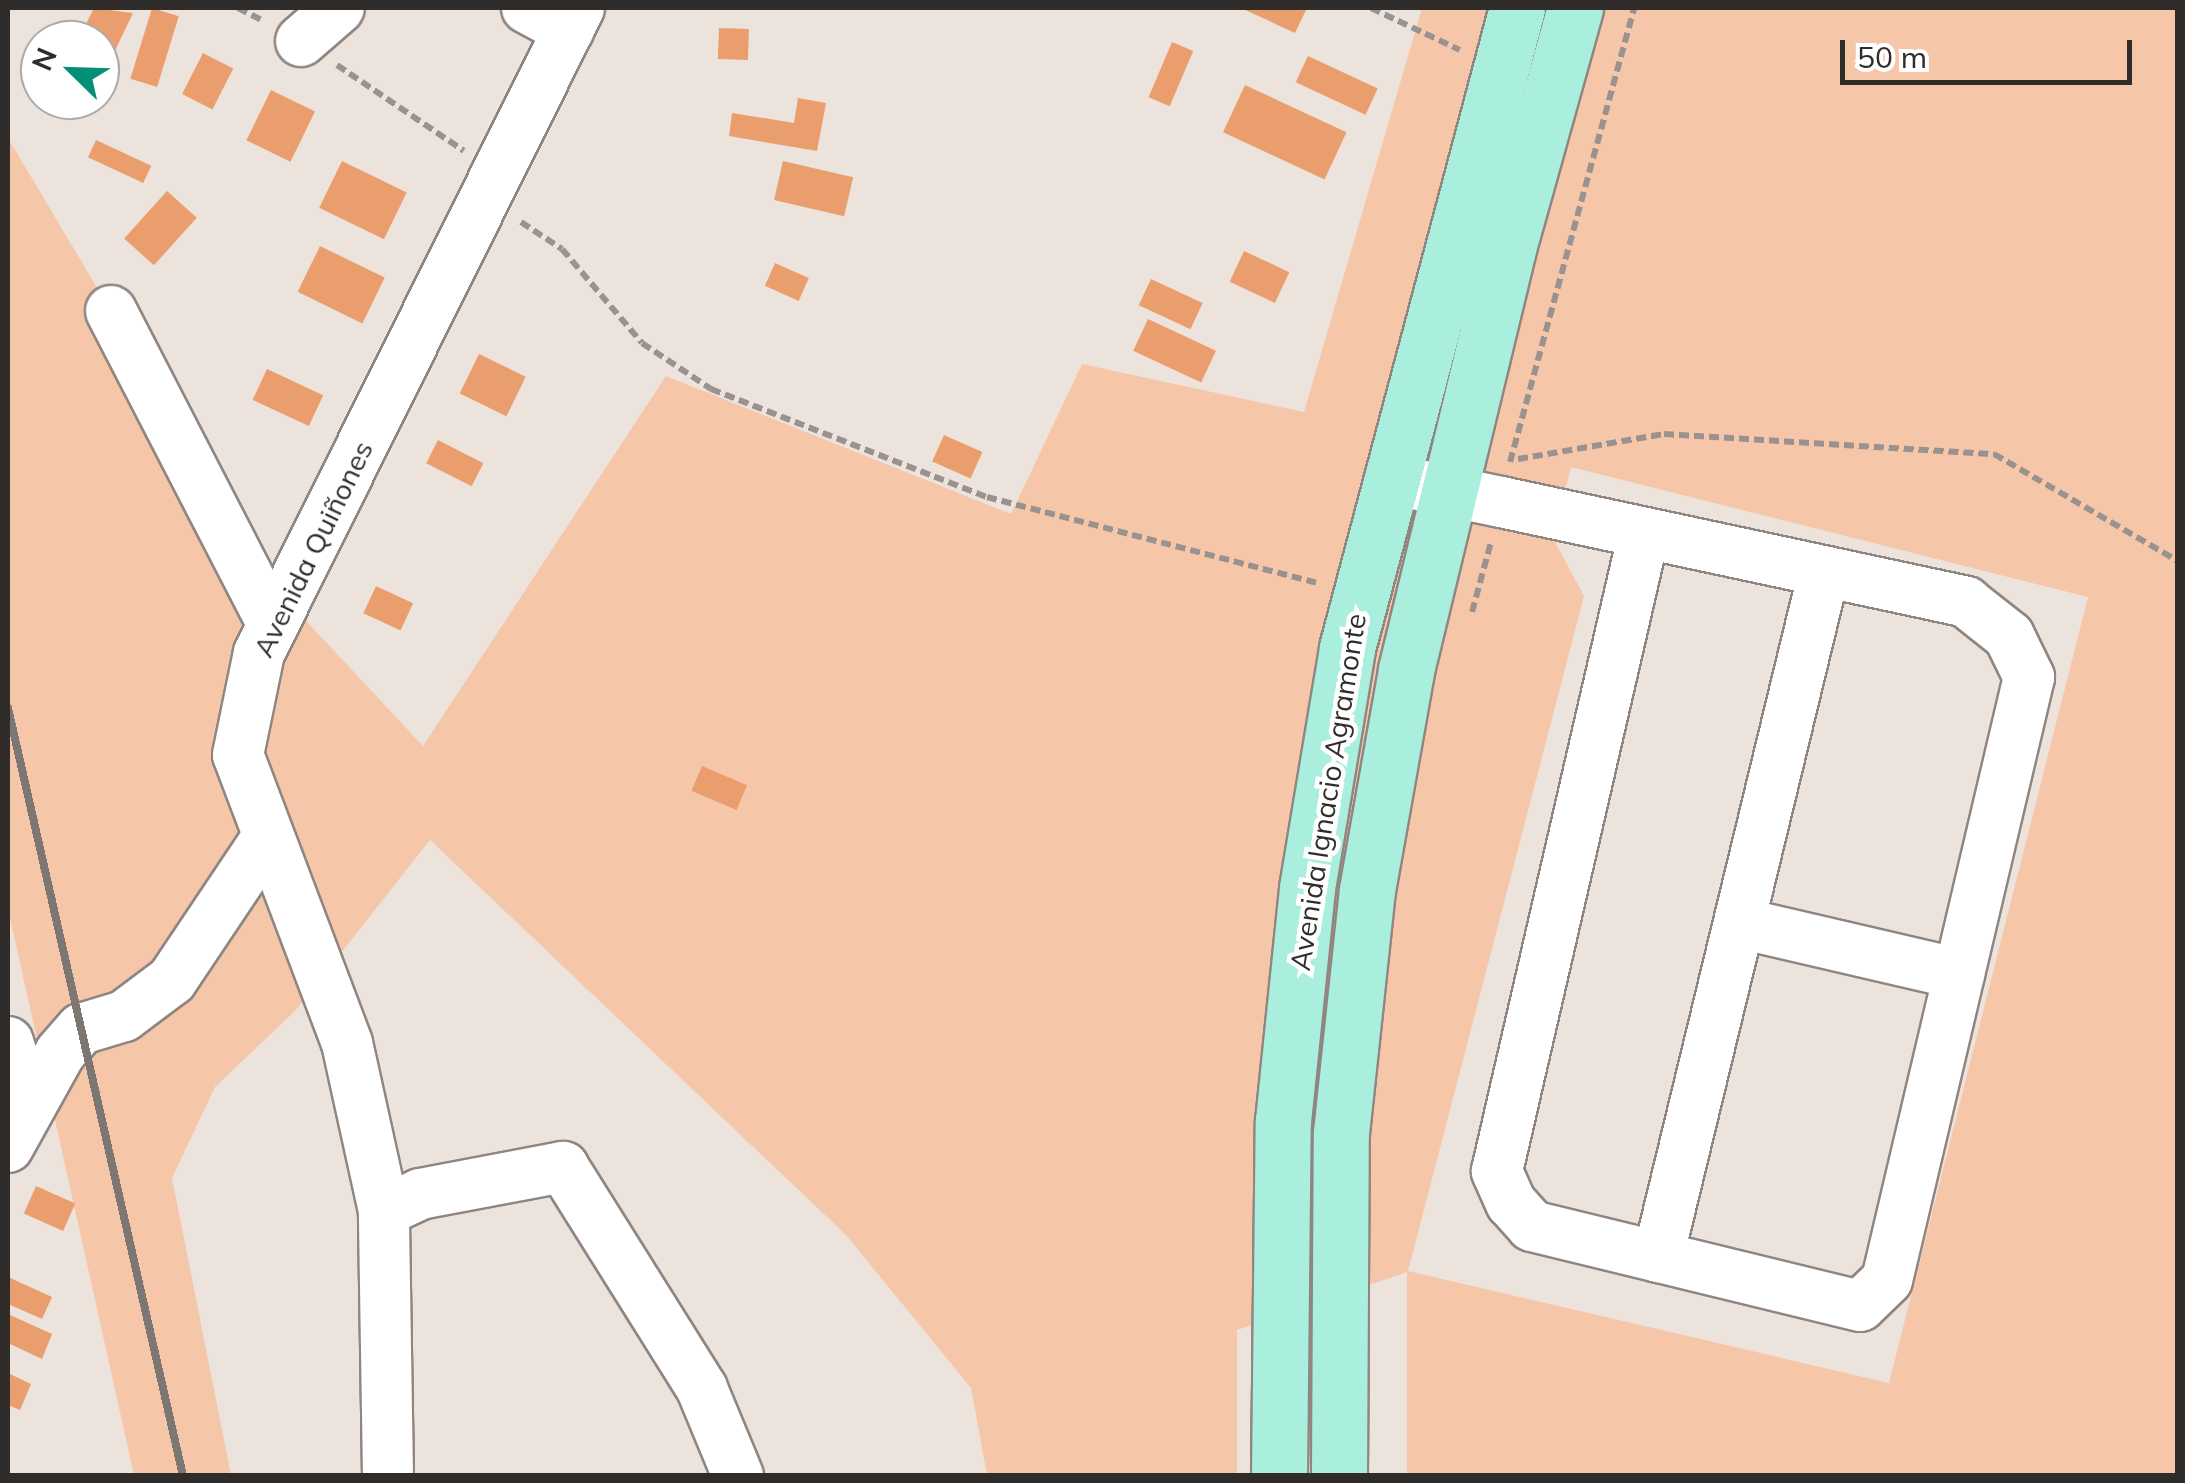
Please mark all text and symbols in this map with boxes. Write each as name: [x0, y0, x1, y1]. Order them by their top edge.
north arrow: [20, 20, 120, 120]
scale bar: [1845, 20, 2138, 82]
text: 50 m: [1857, 38, 1927, 76]
text: N: [24, 42, 64, 75]
street label: Avenida Quiñones: [246, 436, 380, 662]
street label: Avenida Ignacio Agramonte: [1283, 611, 1373, 973]

